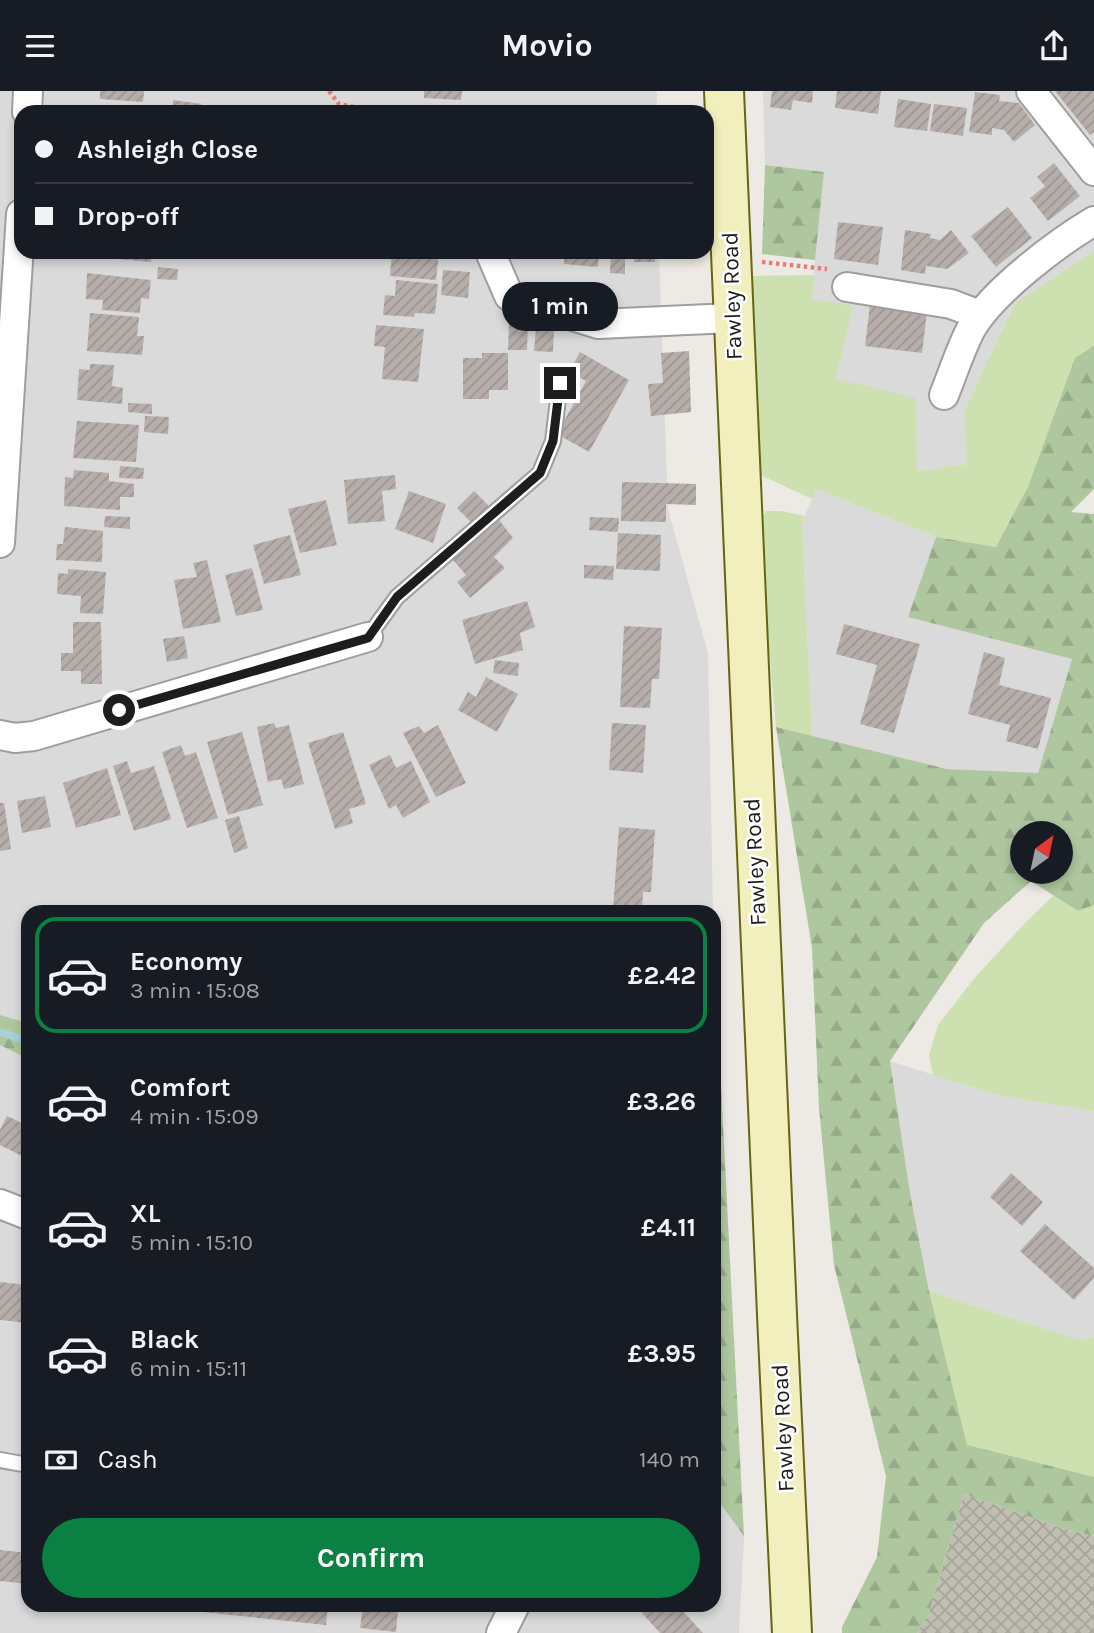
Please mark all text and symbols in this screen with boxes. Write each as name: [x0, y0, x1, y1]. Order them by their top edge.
icon: menu: [21, 27, 59, 65]
text: Movio: [501, 27, 593, 64]
icon: share: [1035, 27, 1073, 65]
text: Ashleigh Close: [77, 134, 258, 165]
text: Drop-off: [77, 201, 179, 232]
street label: Fawley Road: [716, 231, 748, 361]
callout: 1 min: [502, 281, 618, 331]
text: 1 min: [531, 293, 589, 320]
route end: [544, 367, 576, 399]
route start: [103, 694, 135, 726]
street label: Fawley Road: [738, 797, 772, 927]
north arrow: [1010, 821, 1073, 884]
map controls: [1010, 821, 1073, 884]
icon: car: [46, 944, 109, 1007]
text: Economy: [130, 946, 242, 977]
text: £2.42: [628, 960, 696, 991]
text: 3 min · 15:08: [130, 977, 260, 1004]
icon: car: [46, 1070, 109, 1133]
text: Comfort: [130, 1072, 231, 1103]
text: £3.26: [627, 1086, 696, 1117]
text: 4 min · 15:09: [130, 1103, 258, 1130]
icon: car: [46, 1196, 109, 1259]
text: XL: [130, 1198, 161, 1229]
text: £4.11: [641, 1212, 696, 1243]
text: 5 min · 15:10: [130, 1229, 253, 1256]
icon: car: [46, 1322, 109, 1385]
text: Black: [130, 1324, 199, 1355]
text: £3.95: [628, 1338, 696, 1369]
text: 6 min · 15:11: [130, 1355, 247, 1382]
street label: Fawley Road: [766, 1363, 800, 1493]
icon: cash: [42, 1441, 80, 1479]
text: Cash: [98, 1444, 158, 1475]
text: 140 m: [639, 1446, 700, 1473]
button: Confirm: [42, 1518, 700, 1598]

